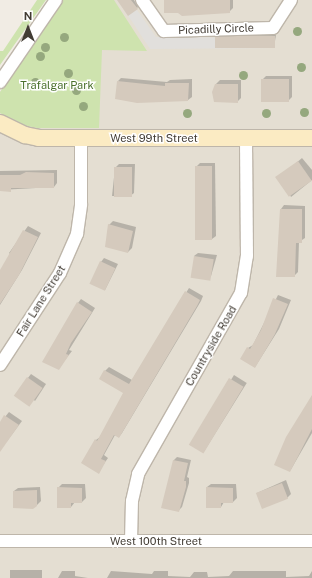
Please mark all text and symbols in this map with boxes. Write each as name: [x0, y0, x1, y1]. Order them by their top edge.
north arrow: [8, 8, 48, 48]
text: N: [24, 10, 32, 22]
street label: Picadilly Circle: [178, 21, 254, 37]
park label: Trafalgar Park: [20, 78, 94, 92]
street label: West 99th Street: [110, 131, 198, 145]
street label: Fair Lane Street: [14, 263, 68, 339]
street label: Countryside Road: [183, 303, 239, 389]
street label: West 100th Street: [110, 534, 202, 548]

